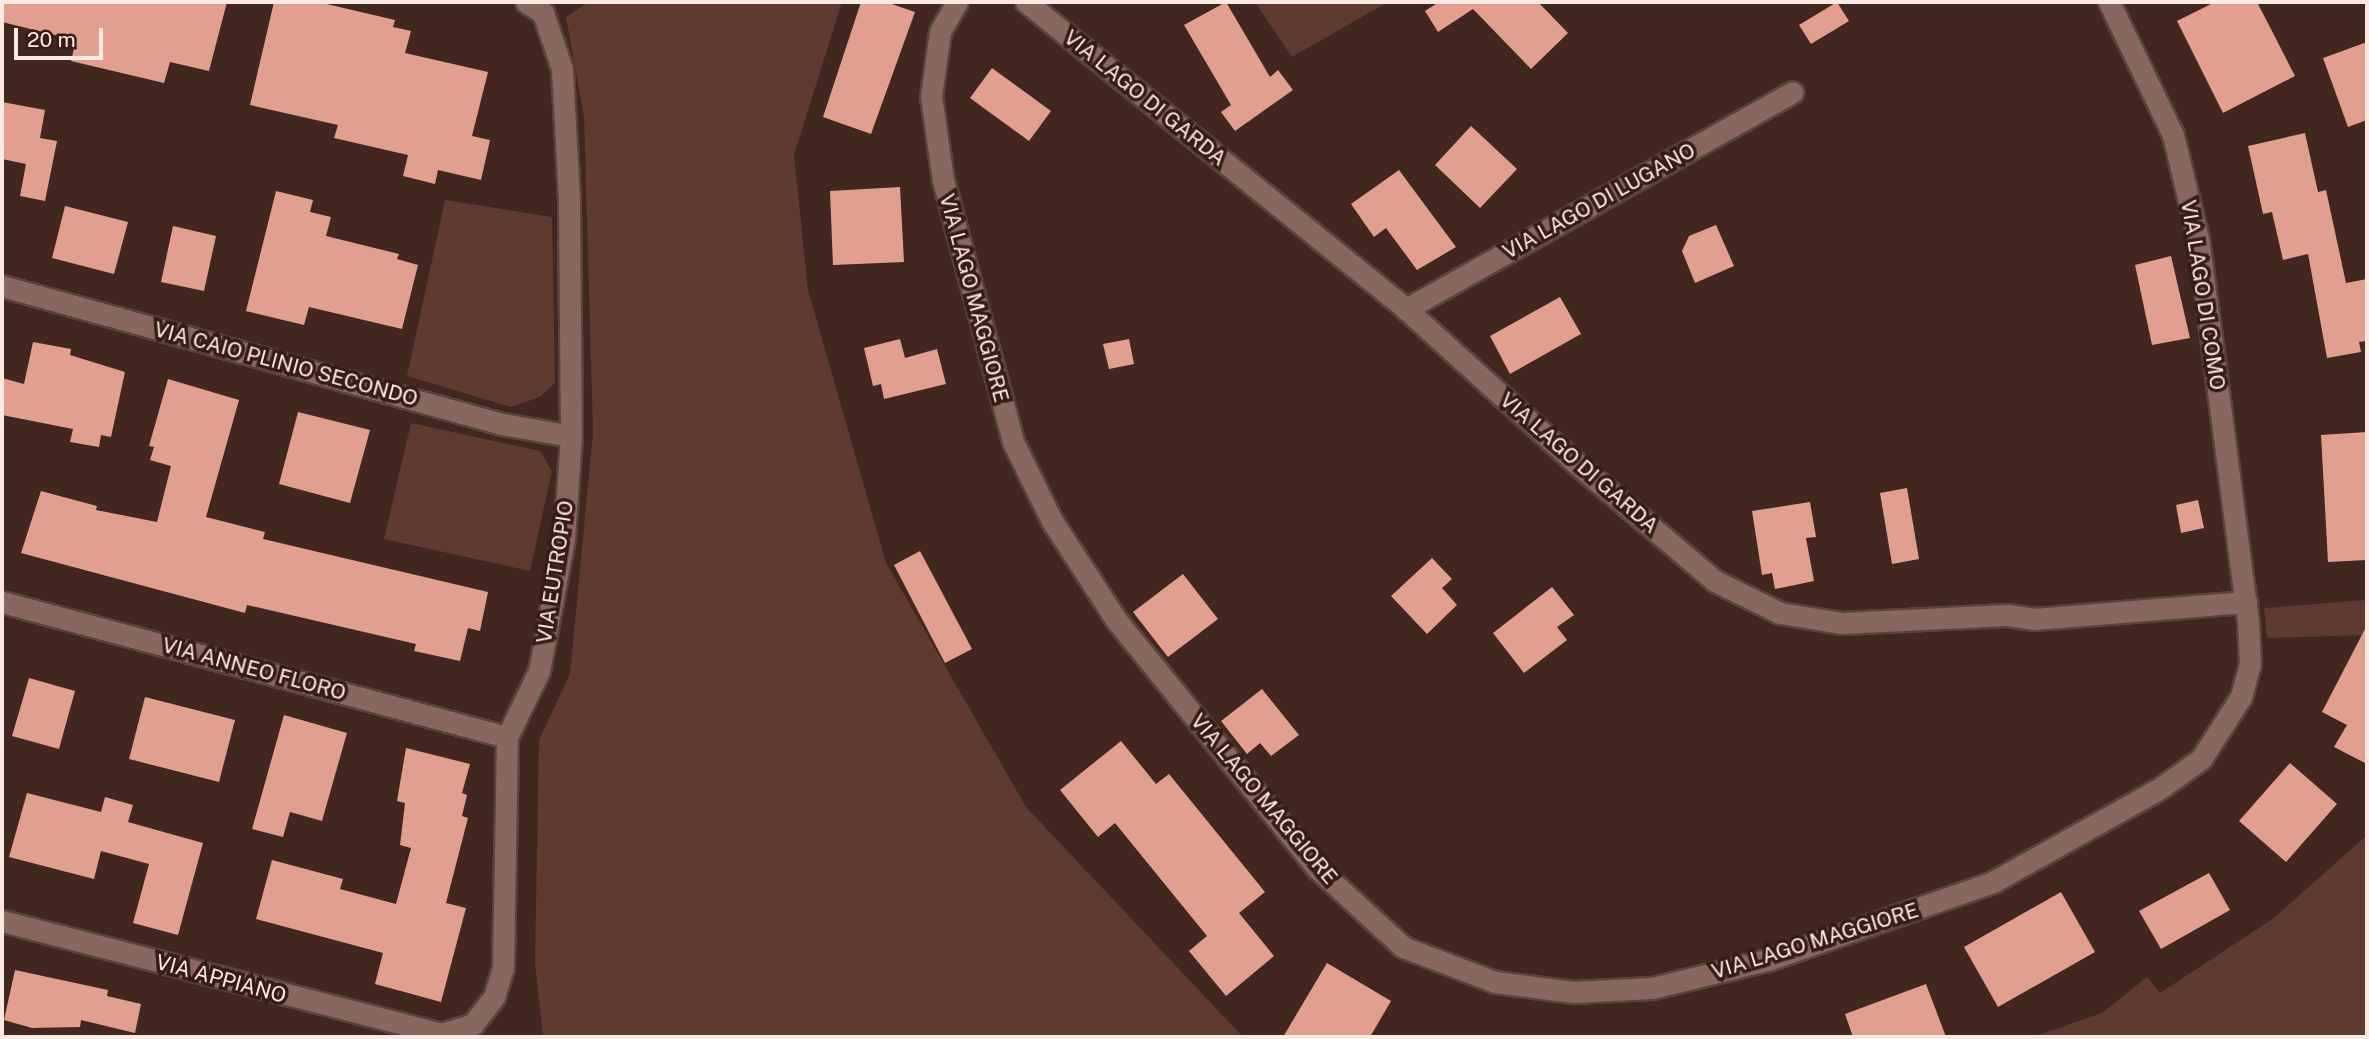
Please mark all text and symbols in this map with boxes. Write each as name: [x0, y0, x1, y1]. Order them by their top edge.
scale bar: [18, 14, 107, 58]
street label: VIA LAGO DI GARDA: [1059, 25, 1231, 171]
text: 20 m: [27, 27, 76, 52]
street label: VIA LAGO DI LUGANO: [1498, 138, 1700, 264]
street label: VIA LAGO MAGGIORE: [934, 191, 1014, 405]
street label: VIA LAGO DI COMO: [2176, 198, 2230, 392]
street label: VIA CAIO PLINIO SECONDO: [151, 317, 421, 411]
street label: VIA LAGO DI GARDA: [1495, 387, 1663, 539]
street label: VIA EUTROPIO: [531, 499, 579, 645]
street label: VIA ANNEO FLORO: [159, 632, 349, 706]
street label: VIA LAGO MAGGIORE: [1185, 709, 1343, 889]
street label: VIA LAGO MAGGIORE: [1709, 898, 1921, 984]
street label: VIA APPIANO: [153, 950, 289, 1008]

